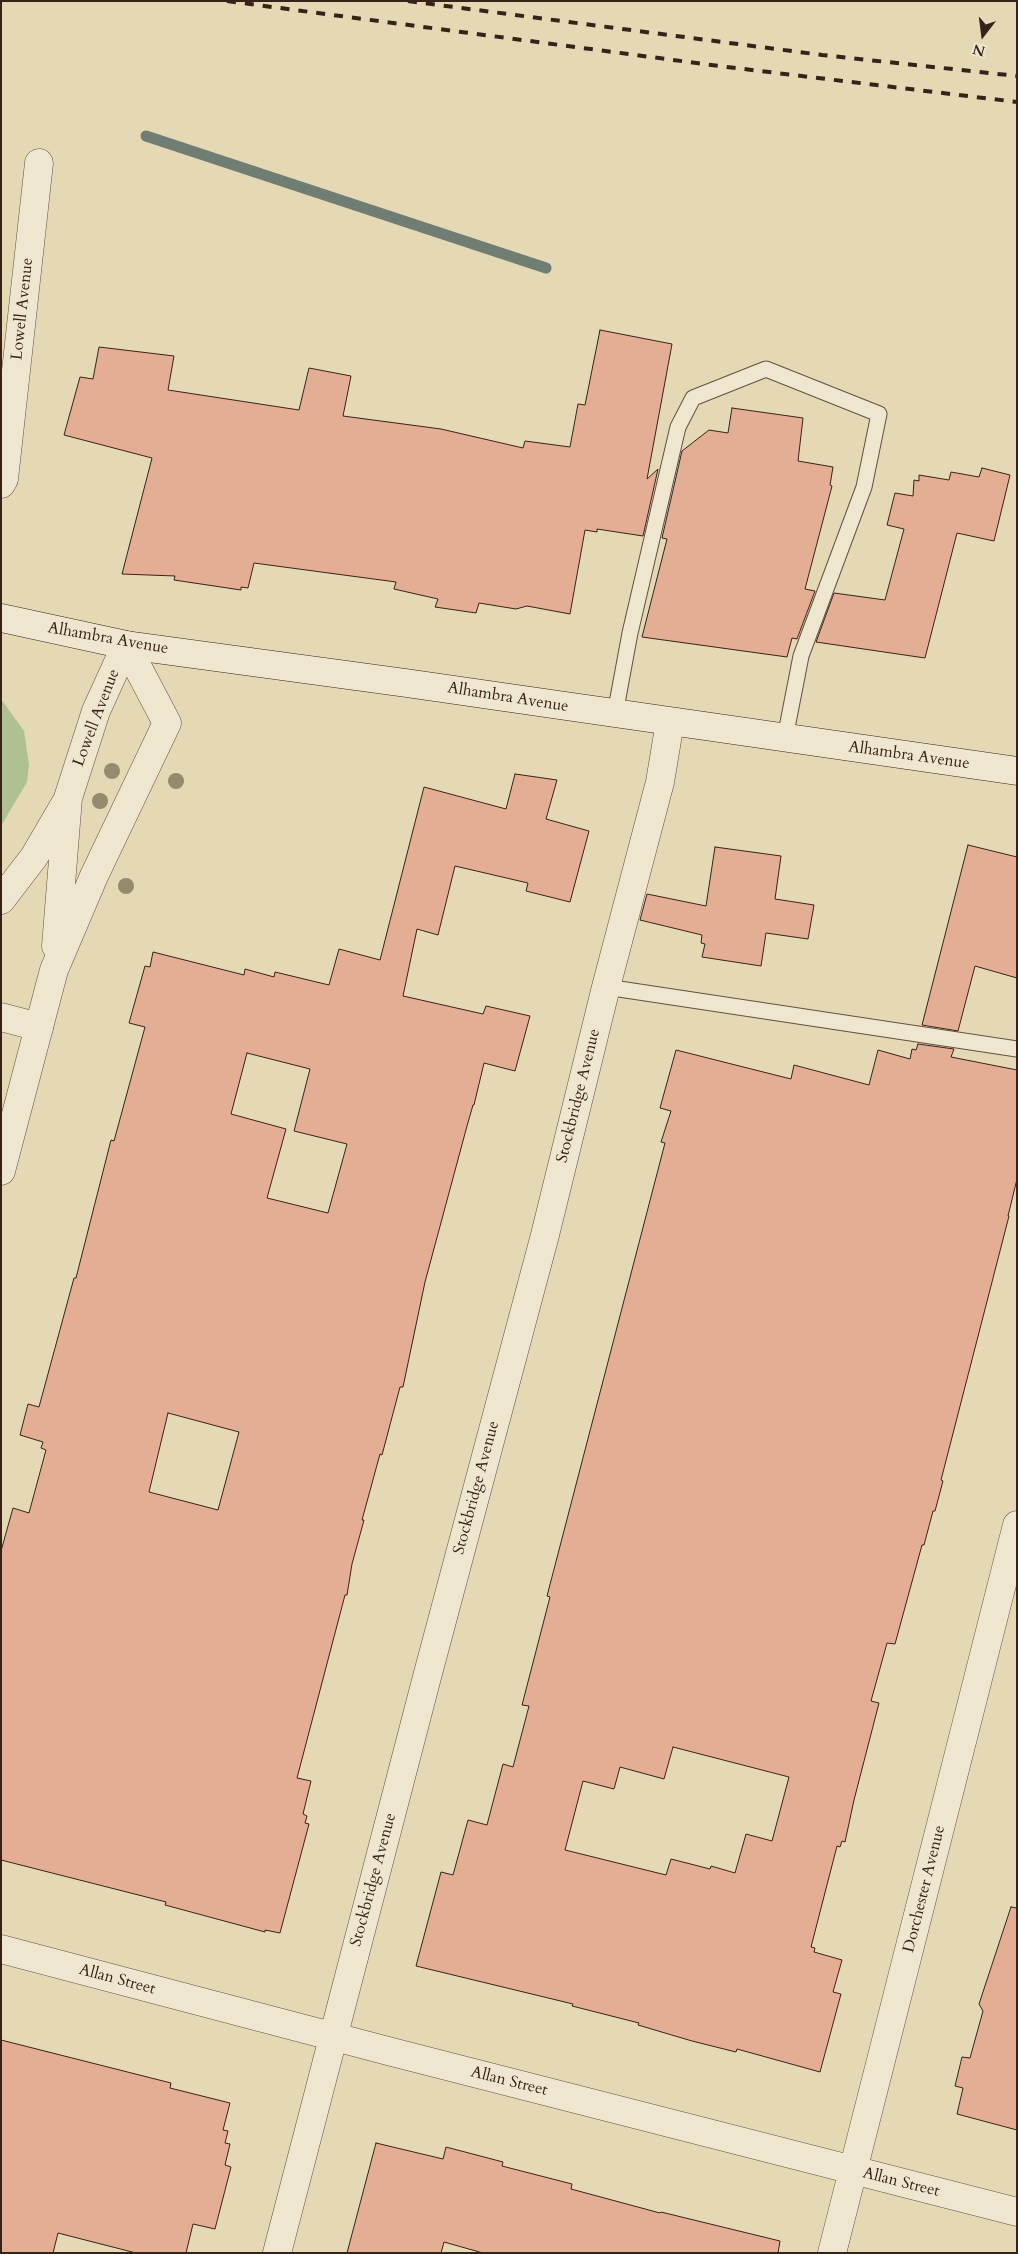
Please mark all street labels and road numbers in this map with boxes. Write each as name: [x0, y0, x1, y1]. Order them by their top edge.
street label: Lowell Avenue: [8, 257, 38, 361]
street label: Alhambra Avenue: [46, 619, 170, 659]
street label: Lowell Avenue: [70, 667, 124, 769]
street label: Alhambra Avenue: [446, 679, 570, 717]
street label: Alhambra Avenue: [847, 738, 971, 774]
street label: Stockbridge Avenue: [553, 1027, 605, 1165]
street label: Stockbridge Avenue: [450, 1419, 504, 1557]
street label: Stockbridge Avenue: [347, 1811, 401, 1949]
street label: Dorchester Avenue: [900, 1823, 950, 1955]
street label: Allan Street: [77, 1961, 157, 1999]
street label: Allan Street: [469, 2063, 549, 2101]
street label: Allan Street: [861, 2164, 941, 2202]

